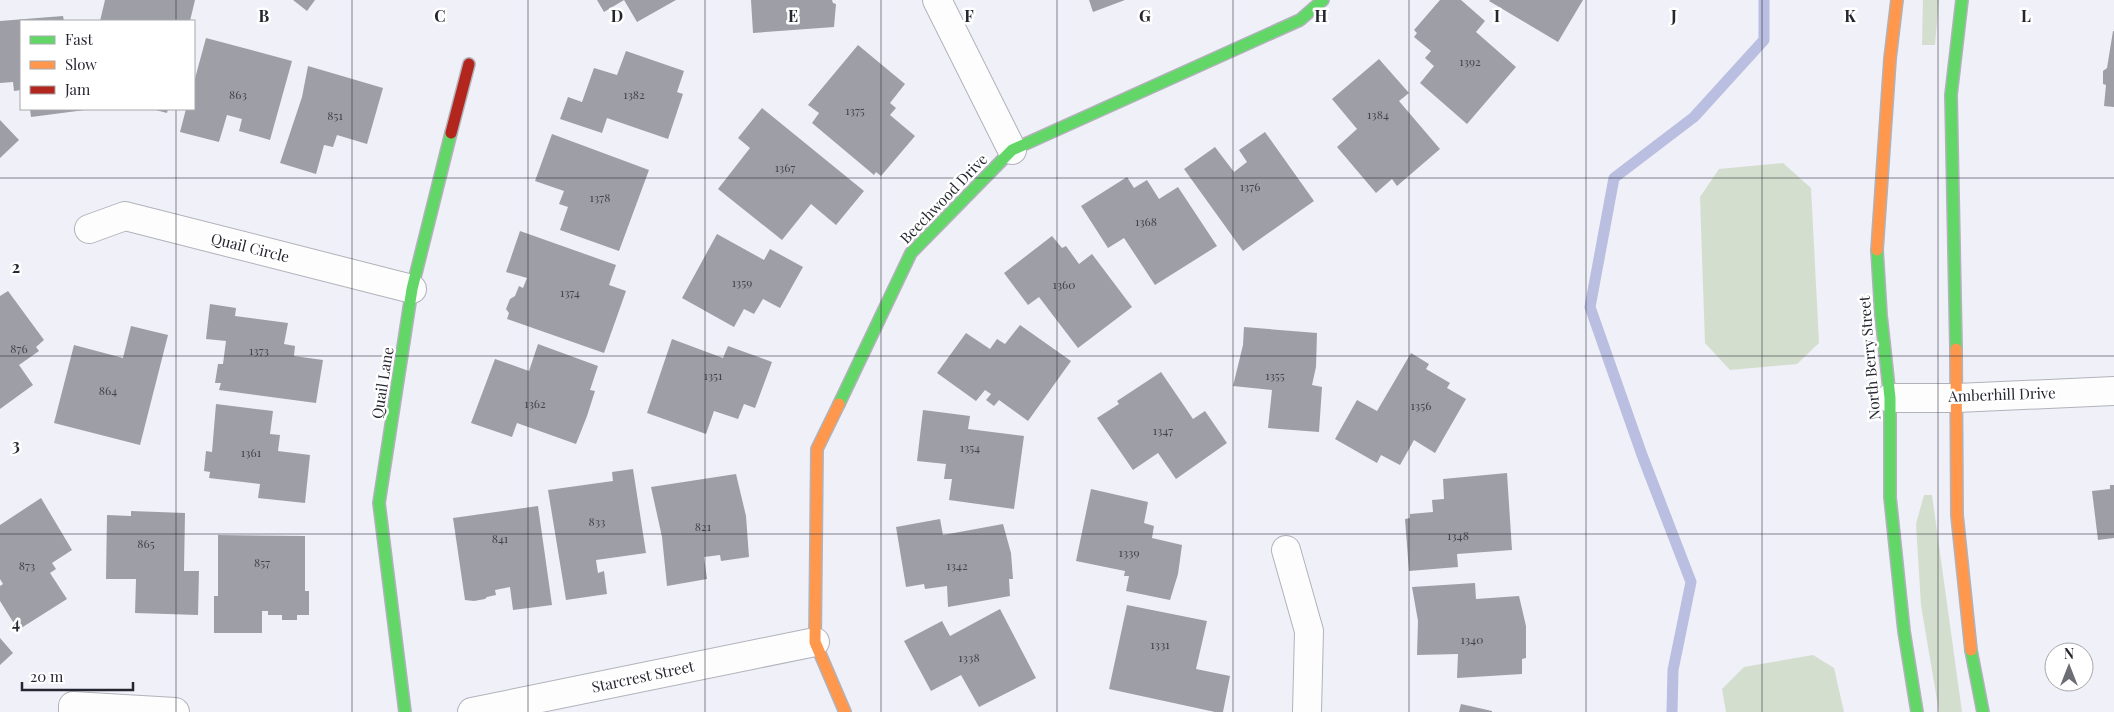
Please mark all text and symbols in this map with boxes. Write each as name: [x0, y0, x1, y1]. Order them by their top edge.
text: B: [259, 5, 270, 26]
text: C: [434, 5, 446, 26]
text: D: [611, 5, 623, 26]
text: E: [788, 5, 798, 26]
text: F: [964, 5, 974, 26]
text: G: [1139, 5, 1151, 26]
text: H: [1315, 5, 1328, 26]
text: I: [1494, 5, 1500, 26]
text: J: [1670, 5, 1677, 26]
text: K: [1844, 5, 1856, 26]
text: L: [2021, 5, 2031, 26]
legend: [20, 20, 195, 110]
text: Fast: [65, 29, 94, 49]
house number: 1392: [1459, 53, 1481, 69]
text: Slow: [65, 54, 97, 74]
text: Jam: [64, 79, 91, 99]
house number: 863: [229, 86, 247, 102]
house number: 1382: [623, 86, 645, 102]
house number: 1375: [845, 102, 865, 118]
house number: 1384: [1367, 106, 1389, 122]
house number: 851: [327, 107, 343, 123]
street label: Beechwood Drive: [895, 149, 991, 248]
house number: 1367: [775, 159, 795, 175]
house number: 1376: [1240, 178, 1260, 194]
house number: 1378: [590, 189, 610, 205]
house number: 1368: [1135, 213, 1157, 229]
street label: Quail Circle: [209, 228, 291, 266]
text: 2: [12, 256, 20, 277]
house number: 1359: [732, 274, 752, 290]
house number: 1360: [1052, 276, 1076, 292]
house number: 1374: [560, 284, 580, 300]
street label: North Berry Street: [1854, 294, 1884, 421]
house number: 876: [10, 340, 28, 356]
house number: 1373: [249, 342, 269, 358]
street label: Quail Lane: [366, 345, 398, 420]
house number: 1351: [703, 367, 723, 383]
house number: 1355: [1265, 367, 1285, 383]
house number: 864: [99, 382, 117, 398]
street label: Amberhill Drive: [1947, 382, 2056, 406]
house number: 1362: [524, 395, 546, 411]
house number: 1356: [1411, 397, 1431, 413]
house number: 1347: [1153, 422, 1173, 438]
text: 3: [12, 434, 20, 455]
house number: 1354: [960, 439, 980, 455]
house number: 1361: [241, 444, 262, 460]
house number: 833: [589, 513, 605, 529]
house number: 821: [695, 518, 712, 534]
house number: 1348: [1447, 527, 1469, 543]
house number: 841: [492, 530, 509, 546]
house number: 865: [137, 535, 155, 551]
house number: 1339: [1118, 544, 1140, 560]
house number: 857: [254, 554, 270, 570]
house number: 873: [19, 557, 35, 573]
house number: 1342: [946, 557, 968, 573]
text: 4: [12, 612, 20, 633]
house number: 1340: [1461, 631, 1483, 647]
house number: 1331: [1150, 636, 1170, 652]
north arrow: [2044, 642, 2094, 692]
text: N: [2064, 644, 2074, 663]
house number: 1338: [958, 649, 980, 665]
street label: Starcrest Street: [590, 655, 697, 697]
scale bar: [22, 660, 134, 692]
text: 20 m: [30, 666, 64, 686]

